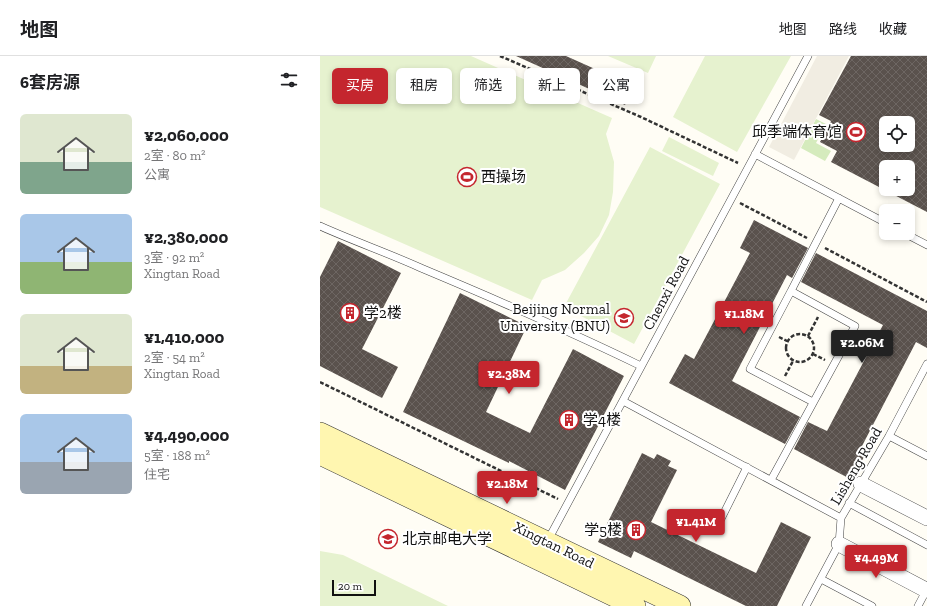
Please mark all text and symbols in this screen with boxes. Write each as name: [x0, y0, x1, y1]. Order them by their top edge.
text: 地图: [20, 18, 58, 41]
text: 地图: [779, 21, 807, 38]
text: 路线: [829, 21, 857, 38]
text: 收藏: [879, 21, 907, 38]
chip: 买房: [332, 68, 388, 104]
chip: 租房: [396, 68, 452, 104]
chip: 筛选: [460, 68, 516, 104]
chip: 新上: [524, 68, 580, 104]
chip: 公寓: [588, 68, 644, 104]
icon: filters: [278, 69, 300, 91]
text: 6套房源: [20, 72, 80, 92]
map controls: [879, 116, 915, 240]
button: locate: [879, 116, 915, 152]
sports icon: 邱季端体育馆: [845, 121, 867, 143]
place label: 邱季端体育馆: [752, 123, 842, 141]
text: ¥2,060,000: [144, 125, 229, 145]
icon: home: [52, 130, 100, 178]
text: 2室 · 80 m²: [144, 148, 206, 163]
button: +: [879, 160, 915, 196]
sports icon: 西操场: [456, 166, 478, 188]
text: 公寓: [144, 167, 170, 182]
place label: 西操场: [481, 168, 526, 186]
button: −: [879, 204, 915, 240]
text: ¥2,380,000: [144, 227, 228, 247]
icon: home: [52, 230, 100, 278]
text: 3室 · 92 m²: [144, 250, 204, 265]
street label: Chenxi Road: [639, 252, 693, 333]
text: Xingtan Road: [144, 266, 220, 281]
place label: Beijing Normal University (BNU): [500, 300, 610, 335]
pin: ¥1.18M: [711, 301, 777, 335]
building icon: 学2楼: [339, 302, 361, 324]
place label: 学2楼: [364, 304, 402, 322]
text: ¥1.18M: [724, 306, 764, 321]
school or university icon: Beijing Normal University (BNU): [613, 307, 635, 329]
text: ¥1,410,000: [144, 327, 224, 347]
icon: home: [52, 330, 100, 378]
pin: ¥2.06M: [829, 330, 895, 364]
text: ¥2.06M: [840, 335, 884, 350]
text: 2室 · 54 m²: [144, 350, 205, 365]
pin: ¥2.38M: [476, 361, 542, 395]
text: Xingtan Road: [144, 366, 220, 381]
text: ¥2.38M: [487, 366, 531, 381]
building icon: 学4楼: [558, 409, 580, 431]
place label: 学4楼: [583, 411, 621, 429]
street label: Lisheng Road: [826, 423, 886, 508]
text: ¥4,490,000: [144, 425, 229, 445]
icon: home: [52, 430, 100, 478]
text: 5室 · 188 m²: [144, 448, 210, 463]
text: 住宅: [144, 467, 170, 482]
pin: ¥2.18M: [474, 471, 540, 505]
text: ¥2.18M: [486, 476, 528, 491]
pin: ¥1.41M: [663, 509, 729, 543]
text: ¥1.41M: [676, 514, 716, 529]
street label: Xingtan Road: [511, 518, 598, 573]
building icon: 学5楼: [625, 519, 647, 541]
place label: 学5楼: [584, 521, 622, 539]
school or university icon: 北京邮电大学: [377, 528, 399, 550]
place label: 北京邮电大学: [402, 530, 492, 548]
pin: ¥4.49M: [843, 545, 909, 579]
text: ¥4.49M: [854, 550, 898, 565]
scale bar: [332, 578, 376, 597]
text: 20 m: [338, 580, 362, 593]

